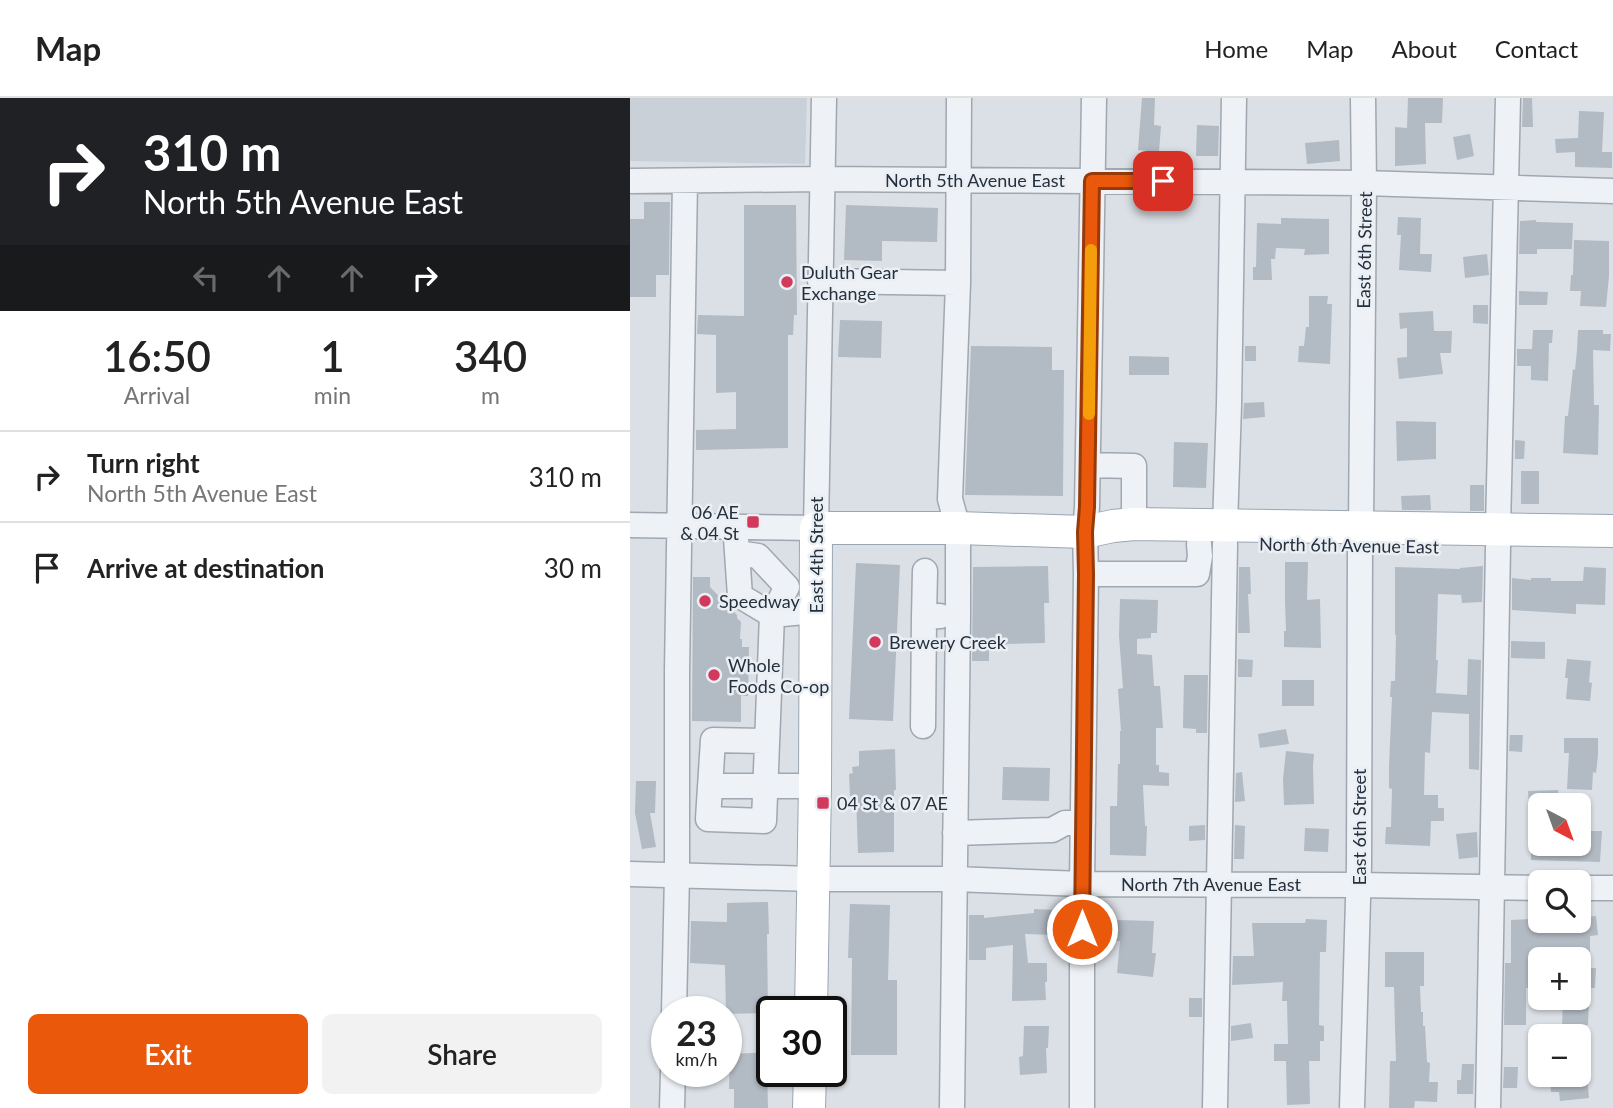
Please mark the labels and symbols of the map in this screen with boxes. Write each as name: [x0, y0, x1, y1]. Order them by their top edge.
pin: [1133, 151, 1193, 211]
street label: North 5th Avenue East: [885, 169, 1066, 191]
street label: East 6th Street: [1352, 191, 1376, 309]
place label: Duluth Gear Exchange: [801, 261, 898, 304]
marker: Duluth Gear Exchange: [779, 274, 795, 290]
street label: East 4th Street: [805, 496, 827, 614]
place label: 06 AE & 04 St: [680, 501, 740, 544]
marker: 06 AE & 04 St: [745, 514, 761, 530]
street label: North 6th Avenue East: [1259, 532, 1440, 558]
place label: Speedway: [719, 590, 801, 612]
marker: Speedway: [697, 593, 713, 609]
place label: Brewery Creek: [889, 631, 1007, 653]
marker: Brewery Creek: [867, 634, 883, 650]
place label: Whole Foods Co-op: [728, 654, 829, 697]
marker: Whole Foods Co-op: [706, 667, 722, 683]
street label: East 6th Street: [1348, 768, 1370, 886]
place label: 04 St & 07 AE: [837, 792, 948, 814]
north arrow: [1528, 793, 1591, 856]
marker: 04 St & 07 AE: [815, 795, 831, 811]
street label: North 7th Avenue East: [1121, 873, 1302, 895]
position arrow: [1045, 892, 1119, 966]
speed limit sign: 30: [756, 996, 847, 1087]

